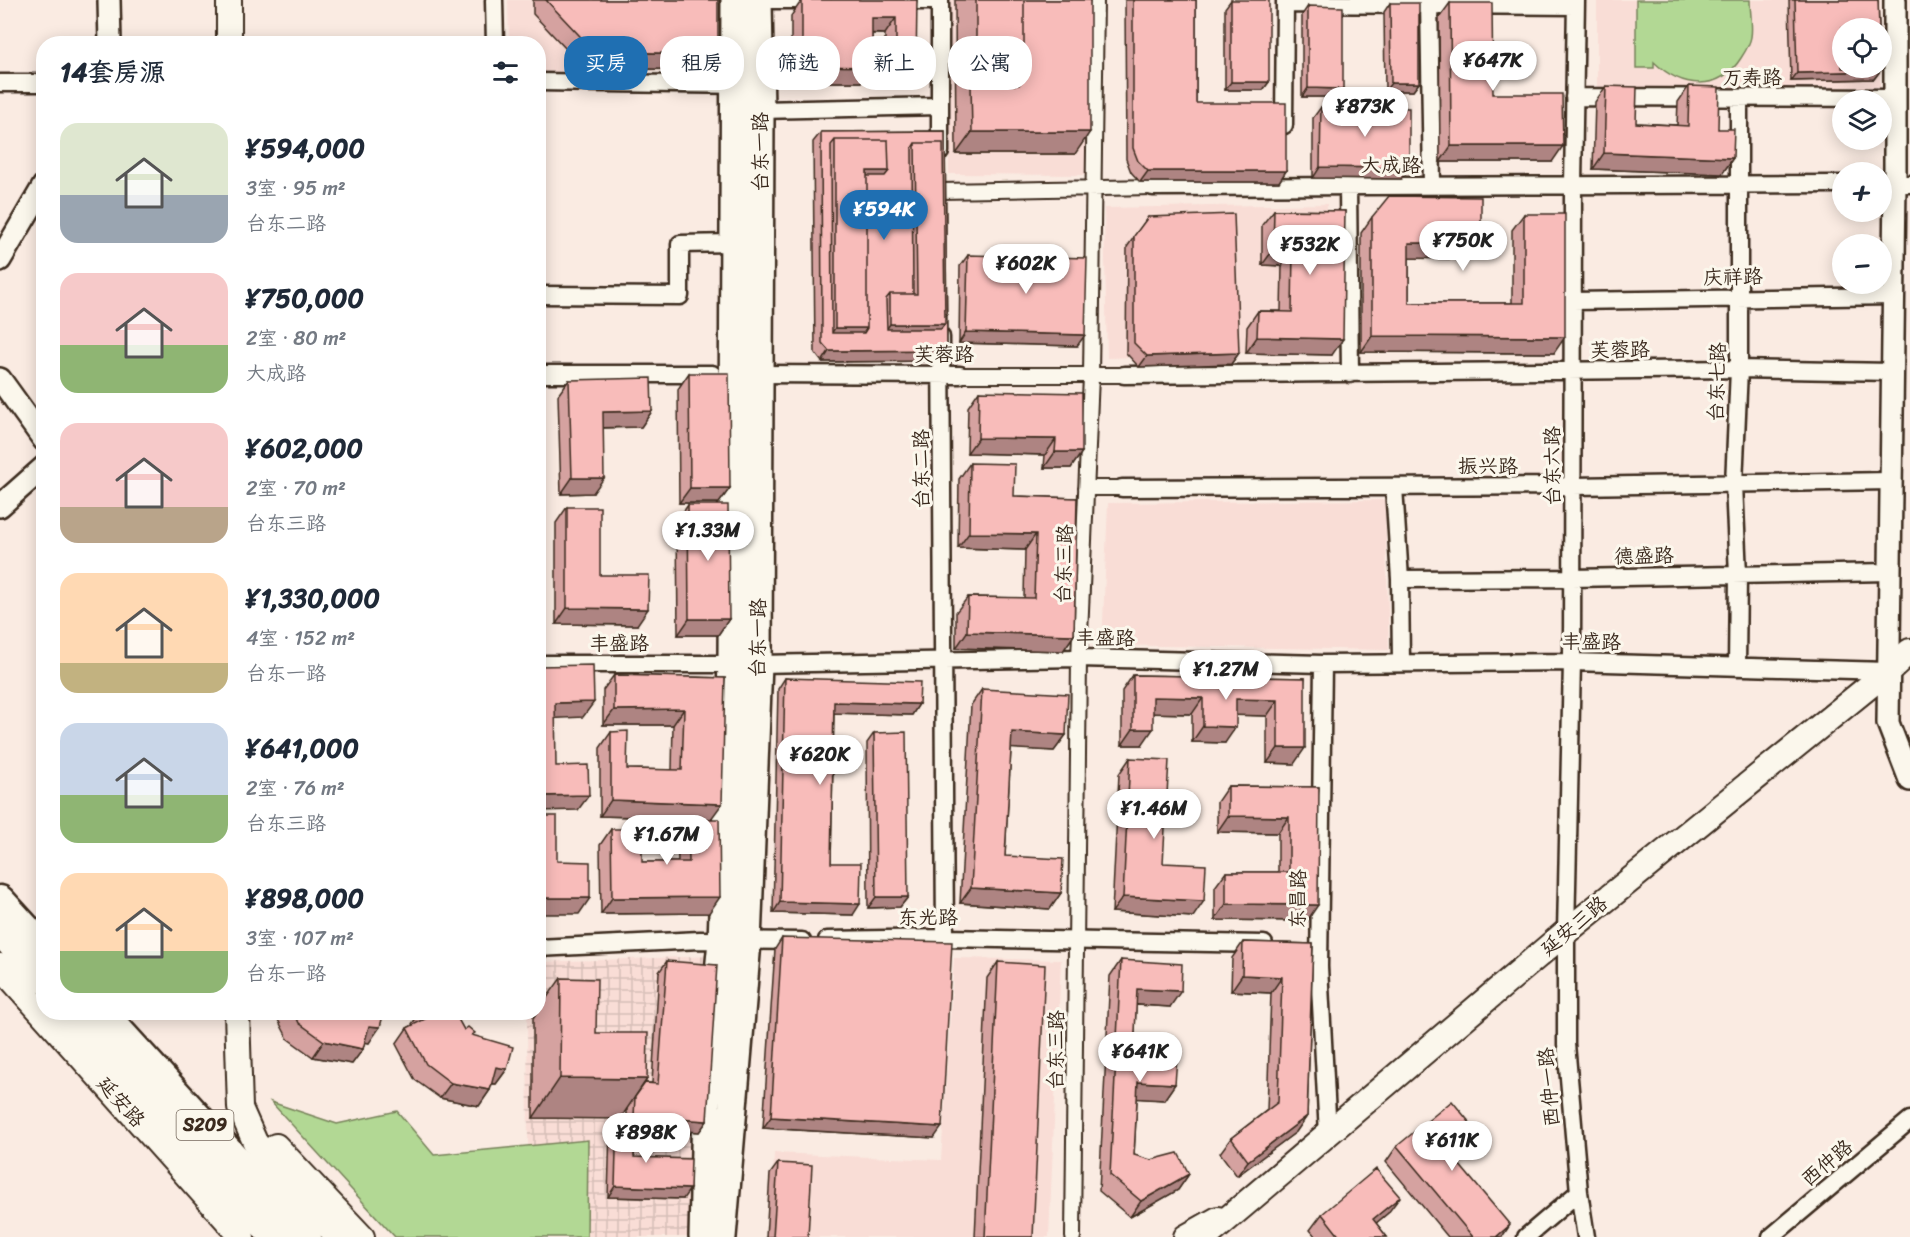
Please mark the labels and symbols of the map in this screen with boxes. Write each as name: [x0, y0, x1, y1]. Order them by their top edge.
pin: ¥647K: [1451, 41, 1535, 92]
street label: 万寿路: [1722, 60, 1783, 95]
pin: ¥873K: [1323, 87, 1407, 138]
street label: 台东一路: [743, 111, 778, 192]
street label: 大成路: [1361, 148, 1422, 183]
pin: ¥594K: [842, 190, 926, 241]
pin: ¥750K: [1421, 221, 1505, 272]
pin: ¥532K: [1268, 225, 1352, 276]
pin: ¥602K: [984, 244, 1068, 295]
street label: 庆祥路: [1703, 259, 1764, 295]
street label: 芙蓉路: [1590, 332, 1651, 368]
street label: 芙蓉路: [914, 337, 975, 372]
street label: 台东七路: [1698, 340, 1736, 423]
street label: 台东六路: [1535, 425, 1570, 506]
street label: 台东二路: [904, 428, 939, 509]
street label: 振兴路: [1458, 449, 1519, 484]
pin: ¥1.33M: [659, 511, 757, 562]
street label: 台东三路: [1045, 522, 1083, 605]
street label: 德盛路: [1614, 538, 1675, 574]
street label: 台东一路: [740, 597, 776, 678]
street label: 丰盛路: [1075, 620, 1136, 656]
street label: 丰盛路: [1561, 624, 1622, 660]
street label: 丰盛路: [589, 626, 650, 661]
pin: ¥1.27M: [1177, 650, 1275, 701]
pin: ¥620K: [778, 735, 862, 786]
pin: ¥1.46M: [1105, 789, 1203, 840]
pin: ¥1.67M: [618, 815, 716, 866]
street label: 东昌路: [1280, 868, 1316, 929]
street label: 延安三路: [1532, 886, 1617, 965]
street label: 东光路: [898, 900, 959, 935]
street label: 台东三路: [1038, 1009, 1074, 1090]
pin: ¥641K: [1098, 1032, 1182, 1083]
street label: 西仲一路: [1528, 1045, 1570, 1128]
street label: 延安路: [88, 1068, 155, 1137]
road number: S209: [176, 1110, 234, 1140]
pin: ¥898K: [604, 1113, 688, 1164]
pin: ¥611K: [1410, 1121, 1494, 1172]
street label: 西仲路: [1793, 1130, 1862, 1196]

